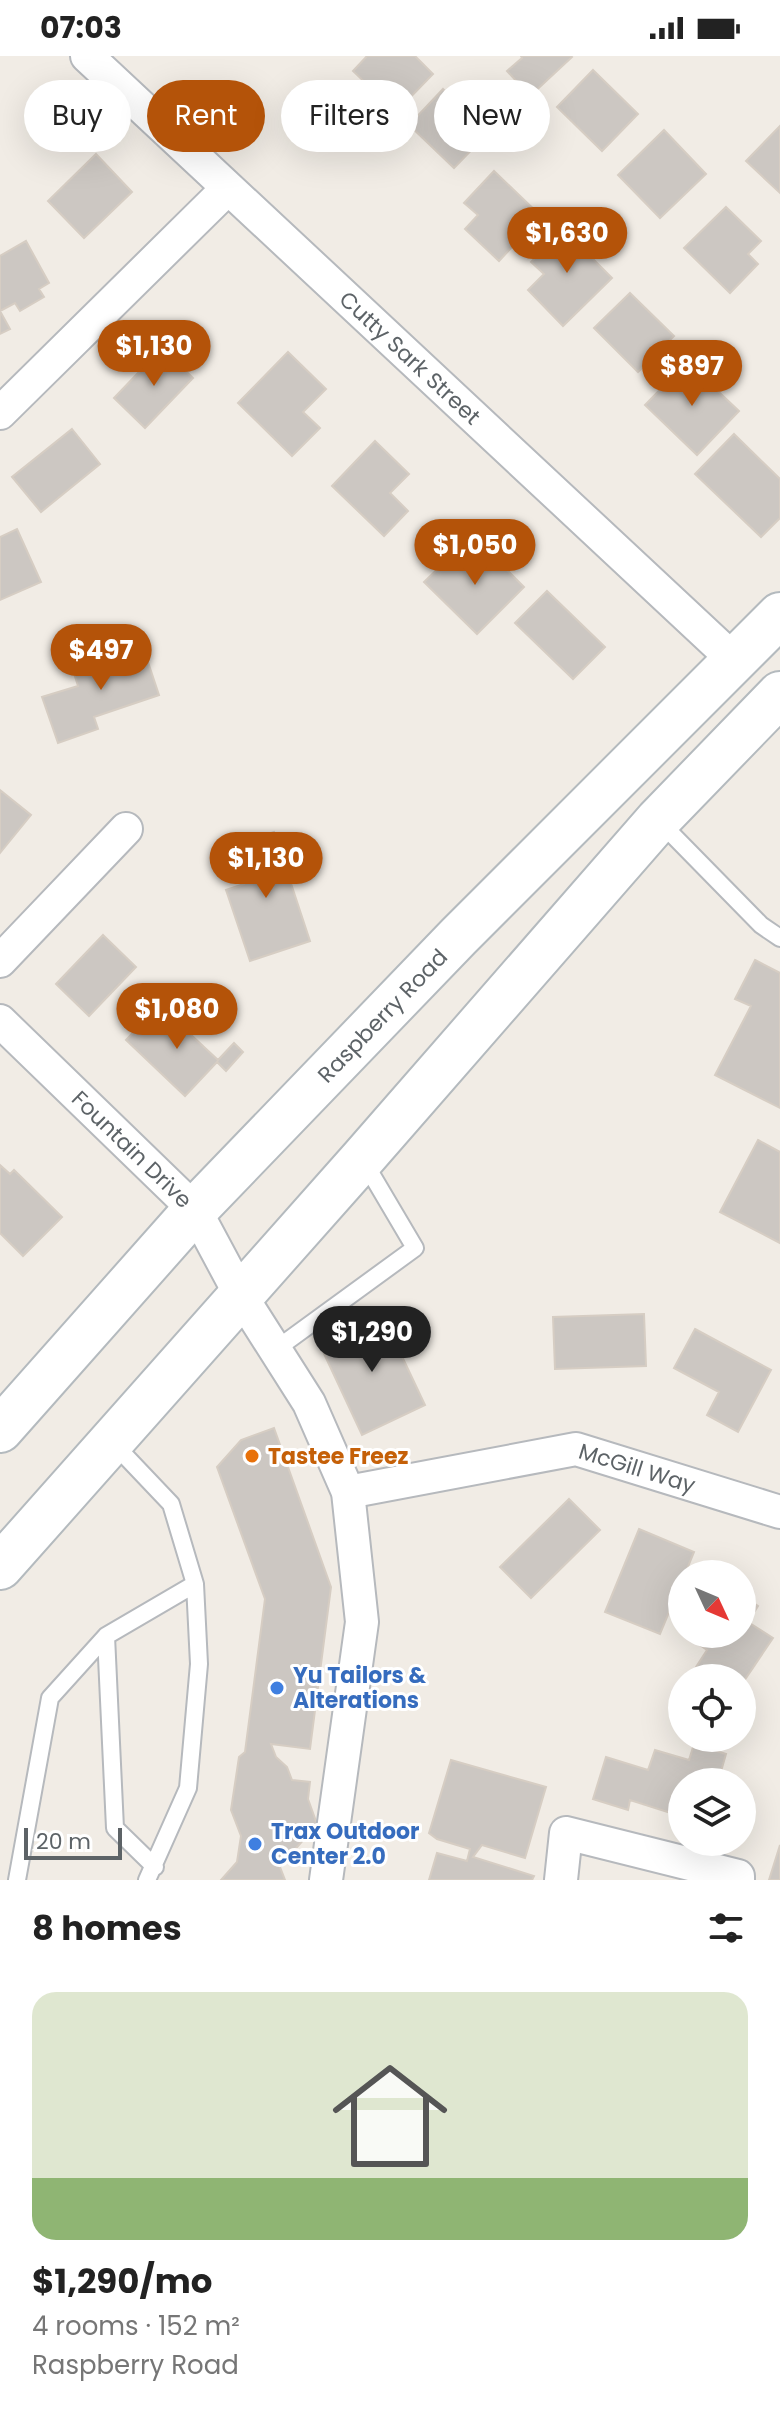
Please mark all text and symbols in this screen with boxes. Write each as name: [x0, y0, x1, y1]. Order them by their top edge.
text: 07:03: [40, 6, 122, 49]
chip: Buy: [24, 80, 131, 152]
chip: Rent: [147, 80, 265, 152]
chip: Filters: [281, 80, 418, 152]
chip: New: [434, 80, 550, 152]
pin: $1,630: [502, 207, 632, 275]
text: $1,630: [525, 215, 609, 251]
street label: Cutty Sark Street: [333, 284, 488, 431]
pin: $1,130: [89, 320, 219, 388]
text: $1,130: [116, 328, 192, 364]
pin: $897: [645, 340, 739, 408]
text: $897: [660, 348, 724, 384]
pin: $1,050: [410, 519, 540, 587]
text: $1,050: [432, 527, 518, 563]
pin: $497: [54, 624, 148, 692]
text: $497: [69, 632, 133, 668]
pin: $1,130: [201, 832, 331, 900]
text: $1,130: [228, 840, 304, 876]
street label: Raspberry Road: [310, 942, 454, 1089]
pin: $1,080: [112, 983, 242, 1051]
text: $1,080: [134, 991, 220, 1027]
street label: Fountain Drive: [65, 1083, 199, 1215]
pin: $1,290: [307, 1306, 437, 1374]
text: $1,290: [331, 1314, 413, 1350]
street label: McGill Way: [575, 1435, 700, 1501]
place label: Tastee Freez: [268, 1441, 408, 1472]
marker: Tastee Freez: [243, 1447, 261, 1465]
north arrow: [668, 1560, 756, 1648]
map controls: [668, 1560, 756, 1856]
place label: Yu Tailors & Alterations: [293, 1660, 427, 1716]
button: locate: [668, 1664, 756, 1752]
marker: Yu Tailors & Alterations: [268, 1679, 286, 1697]
button: layers: [668, 1768, 756, 1856]
place label: Trax Outdoor Center 2.0: [271, 1816, 419, 1872]
scale bar: [24, 1824, 122, 1860]
text: 20 m: [36, 1826, 91, 1857]
marker: Trax Outdoor Center 2.0: [246, 1835, 264, 1853]
text: 8 homes: [32, 1904, 182, 1952]
icon: filters: [704, 1906, 748, 1950]
icon: home: [318, 2044, 462, 2188]
text: $1,290/mo: [32, 2257, 212, 2305]
text: 4 rooms · 152 m²: [32, 2308, 240, 2344]
text: Raspberry Road: [32, 2347, 239, 2383]

